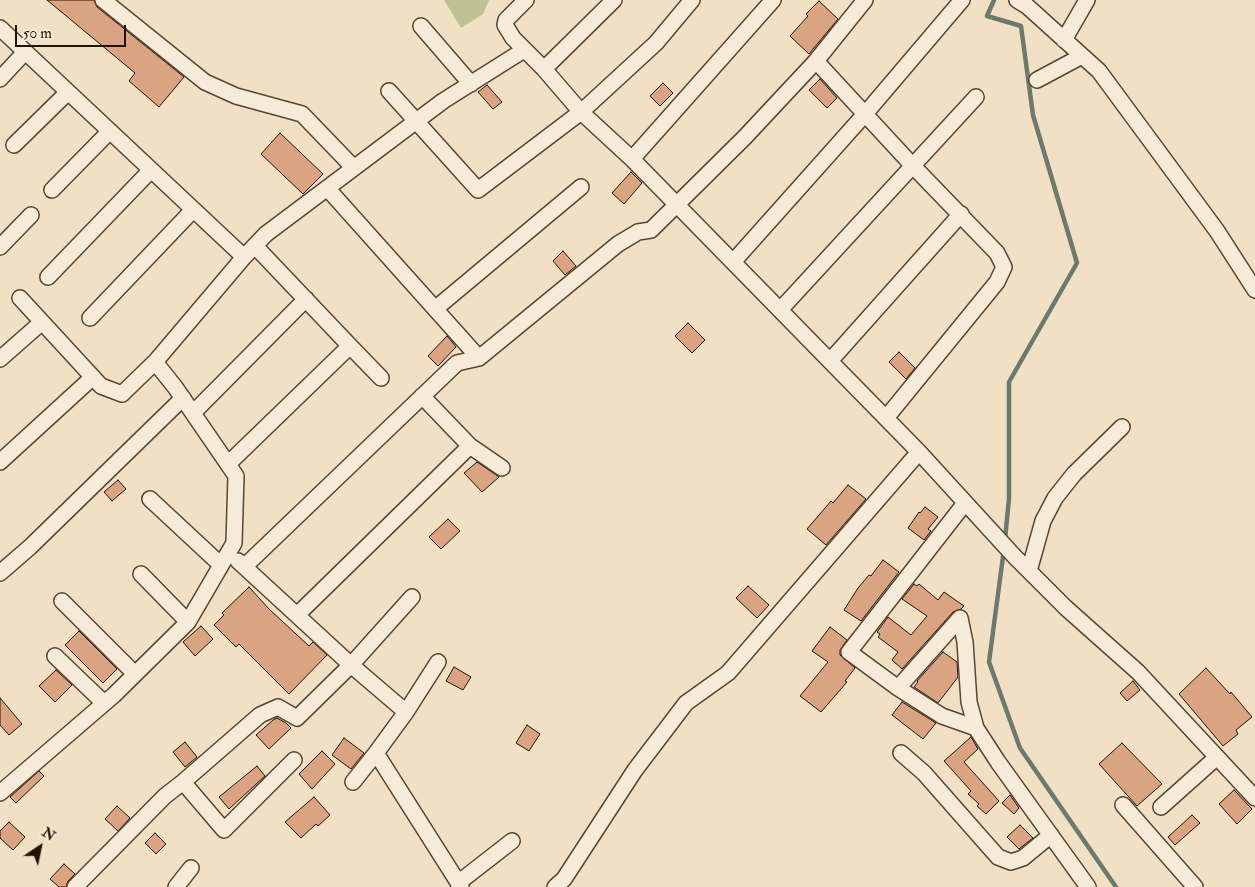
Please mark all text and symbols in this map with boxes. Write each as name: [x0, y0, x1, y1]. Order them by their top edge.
scale bar: [18, 15, 129, 47]
text: 50 m: [23, 24, 52, 43]
north arrow: [15, 822, 65, 872]
text: N: [39, 824, 59, 845]

